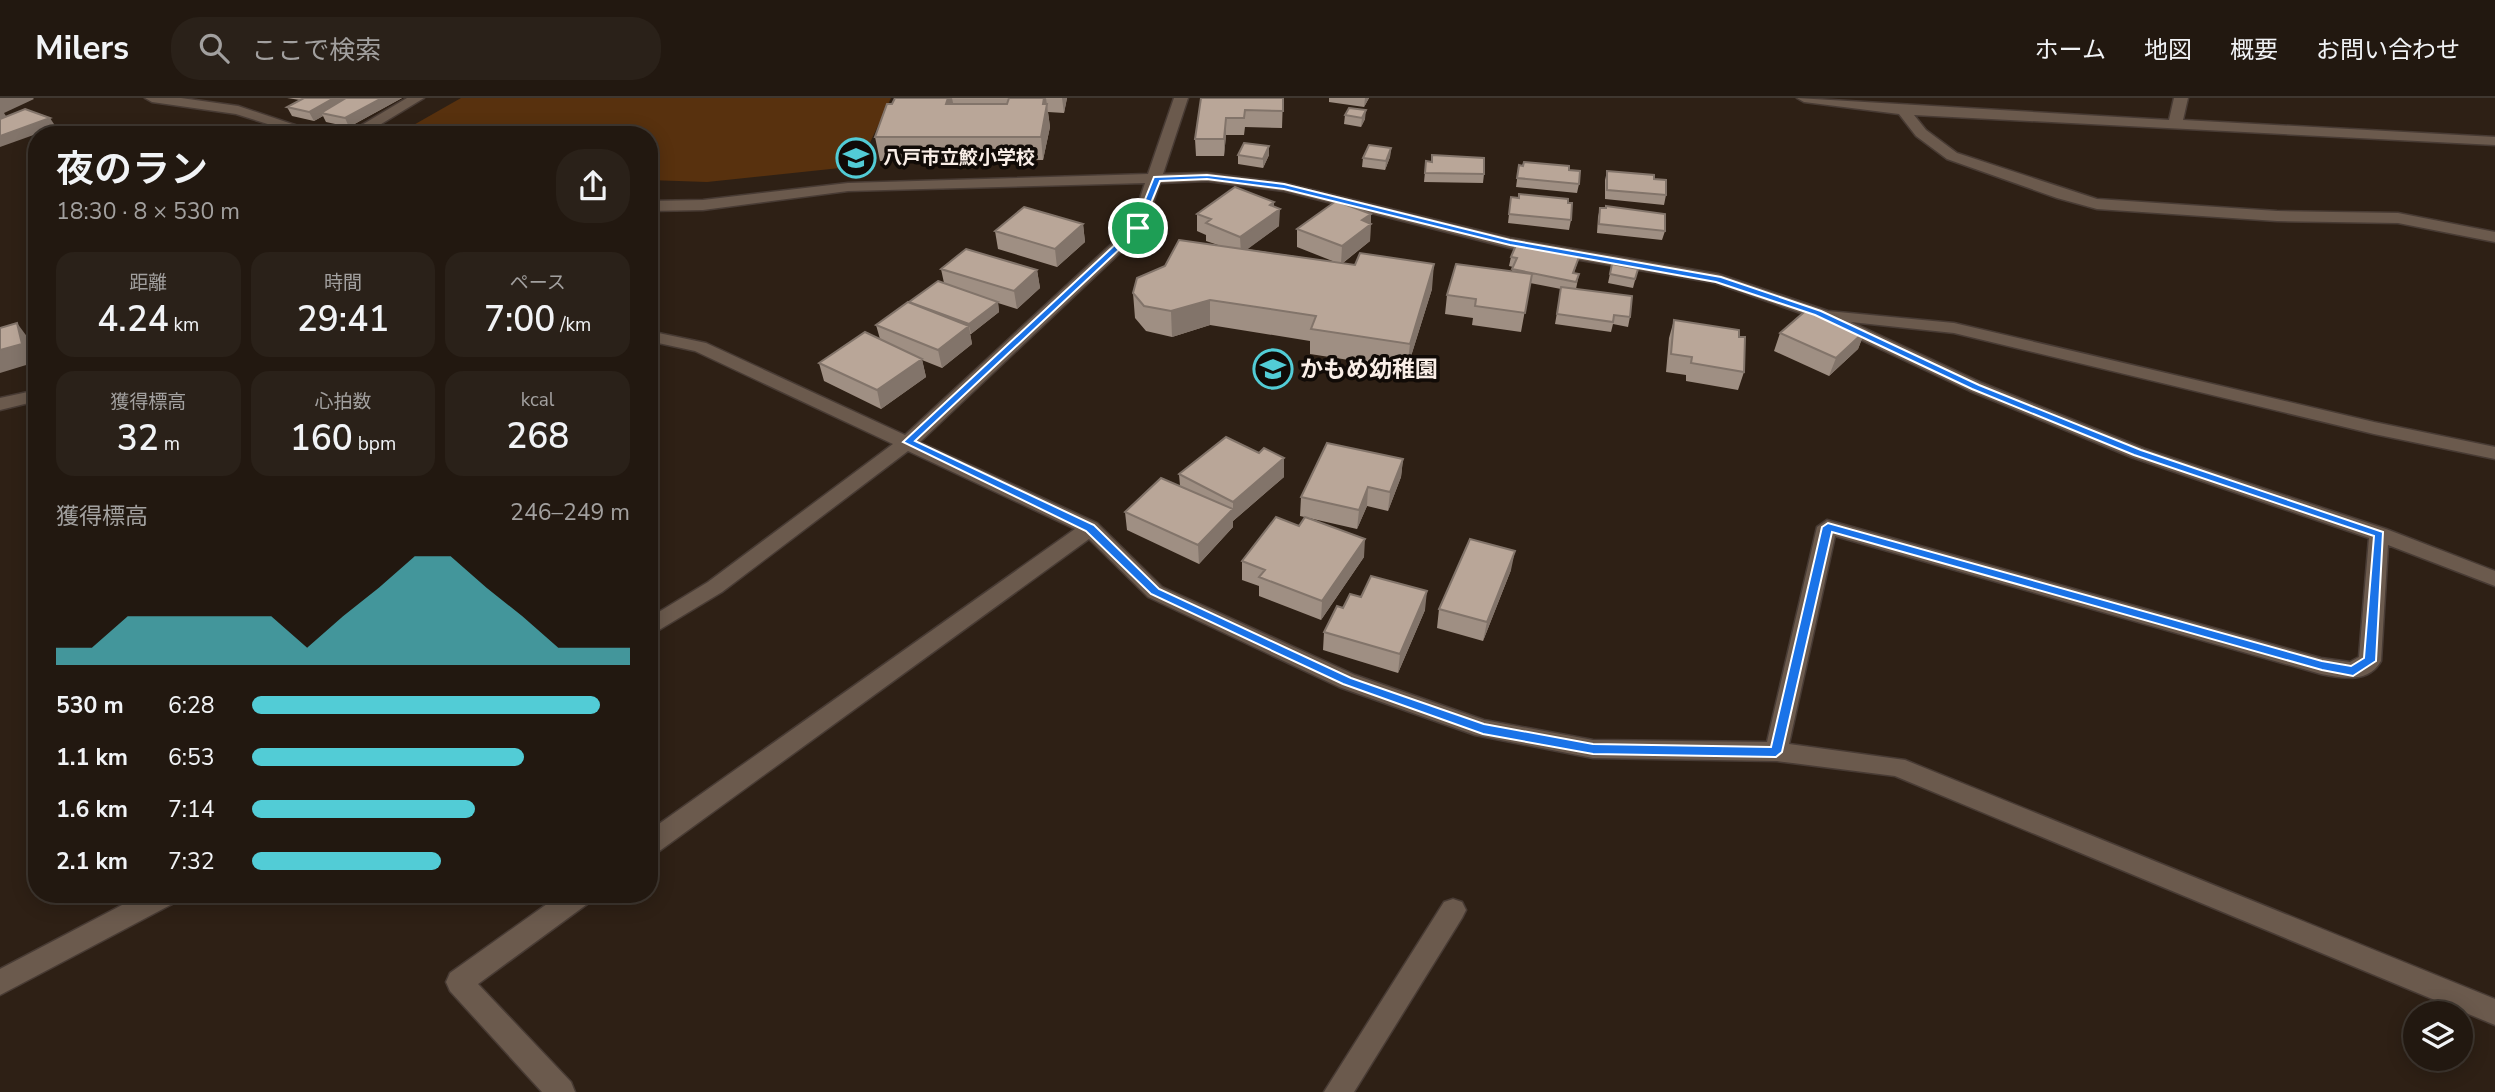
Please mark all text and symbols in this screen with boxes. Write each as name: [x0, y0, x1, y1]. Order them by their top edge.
search box: [171, 17, 661, 80]
text: Milers: [35, 26, 129, 71]
icon: search: [195, 29, 233, 67]
text: ここで検索: [251, 33, 381, 68]
text: ホーム: [2035, 34, 2106, 66]
text: 地図: [2144, 34, 2192, 66]
text: 概要: [2230, 34, 2278, 66]
text: お問い合わせ: [2316, 34, 2460, 66]
school or university icon: 八戸市立鮫小学校: [835, 137, 877, 179]
text: 夜のラン: [56, 144, 208, 195]
place label: 八戸市立鮫小学校: [883, 145, 1035, 171]
button: share: [556, 149, 630, 223]
text: 18:30 · 8 × 530 m: [56, 196, 240, 227]
pin: [1108, 198, 1168, 258]
icon: arrive: [1119, 209, 1157, 247]
text: 距離: [129, 270, 167, 296]
text: 時間: [324, 270, 362, 296]
text: ペース: [510, 270, 566, 296]
text: 4.24: [97, 296, 169, 343]
text: 29:41: [297, 296, 389, 343]
text: 7:00: [484, 296, 555, 343]
text: km: [169, 312, 199, 338]
text: /km: [555, 312, 591, 338]
school or university icon: かもめ幼稚園: [1252, 348, 1294, 390]
place label: かもめ幼稚園: [1300, 354, 1438, 385]
text: kcal: [521, 387, 555, 413]
text: 獲得標高: [110, 389, 186, 415]
text: 心拍数: [314, 389, 372, 415]
text: 268: [506, 413, 569, 460]
text: 32: [117, 415, 159, 462]
text: 160: [290, 415, 353, 462]
text: m: [159, 431, 180, 457]
text: bpm: [353, 431, 396, 457]
text: 246–249 m: [510, 497, 630, 528]
text: 獲得標高: [56, 501, 148, 532]
text: 530 m: [56, 690, 124, 721]
text: 6:28: [168, 690, 215, 721]
text: 1.1 km: [56, 742, 128, 773]
text: 6:53: [168, 742, 215, 773]
text: 1.6 km: [56, 794, 128, 825]
text: 7:14: [168, 794, 215, 825]
text: 2.1 km: [56, 846, 128, 877]
text: 7:32: [168, 846, 215, 877]
map controls: [2403, 1001, 2473, 1071]
button: layers: [2403, 1001, 2473, 1071]

